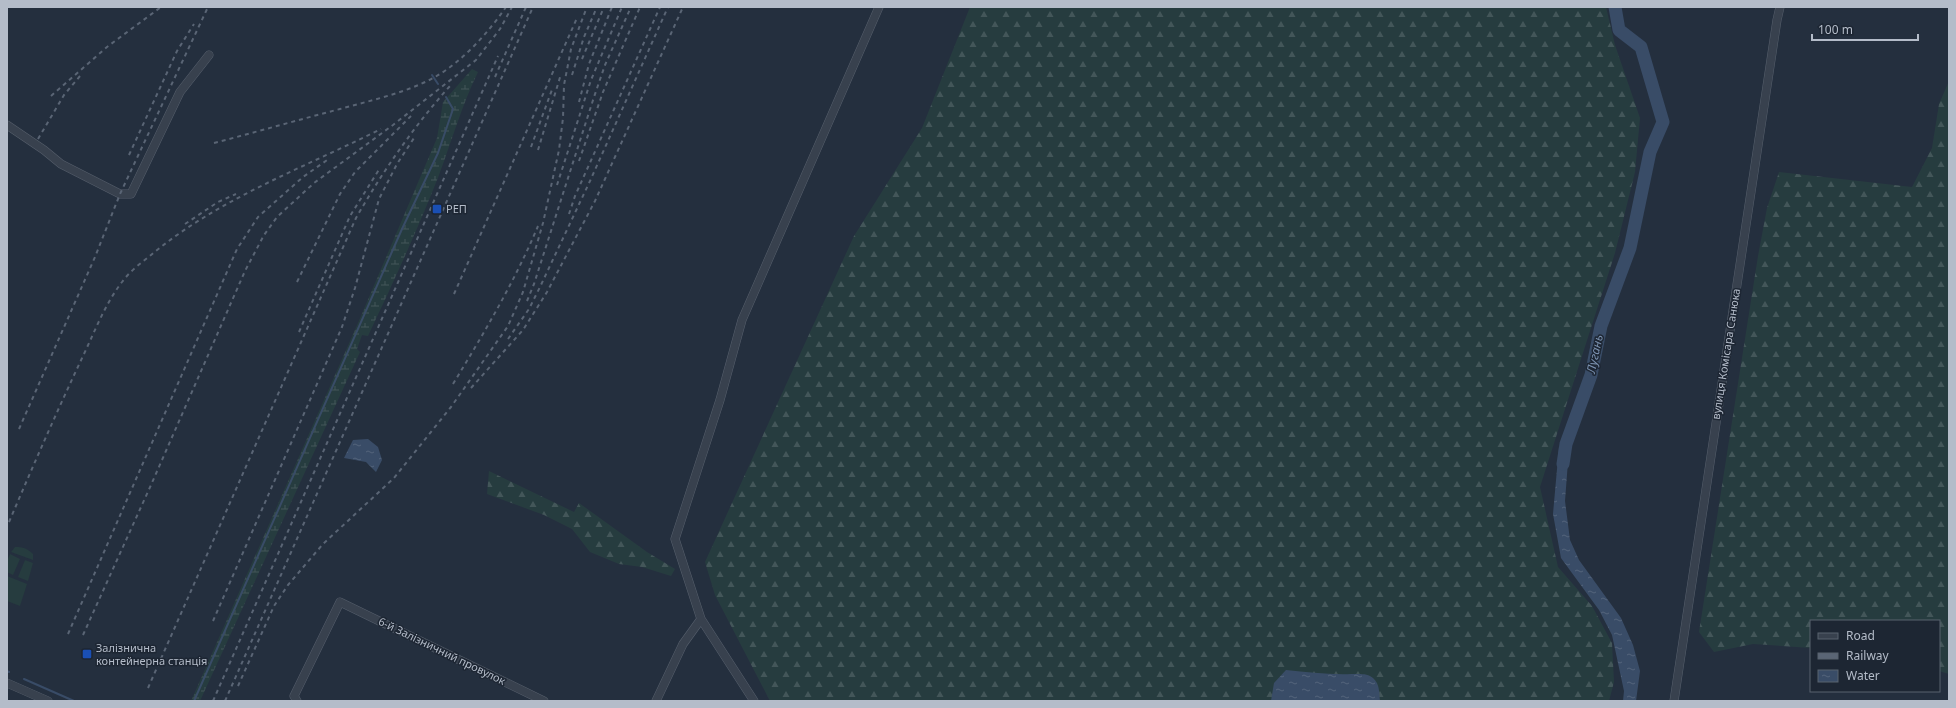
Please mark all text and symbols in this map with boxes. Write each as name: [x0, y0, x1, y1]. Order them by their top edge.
scale bar: [1812, 16, 1918, 42]
text: 100 m: [1818, 21, 1853, 38]
place label: РЕП: [446, 201, 467, 216]
marker: РЕП: [431, 203, 443, 215]
street label: вулиця Комісара Санюка: [1708, 287, 1743, 421]
water label: Лугань: [1582, 333, 1607, 376]
street label: 6-й Залізничний провулок: [376, 613, 508, 688]
legend: [1810, 620, 1940, 692]
text: Road: [1846, 627, 1875, 644]
place label: Залізнична контейнерна станція: [96, 640, 207, 668]
text: Railway: [1846, 647, 1890, 664]
marker: Залізнична контейнерна станція: [81, 648, 93, 660]
text: Water: [1846, 667, 1880, 684]

